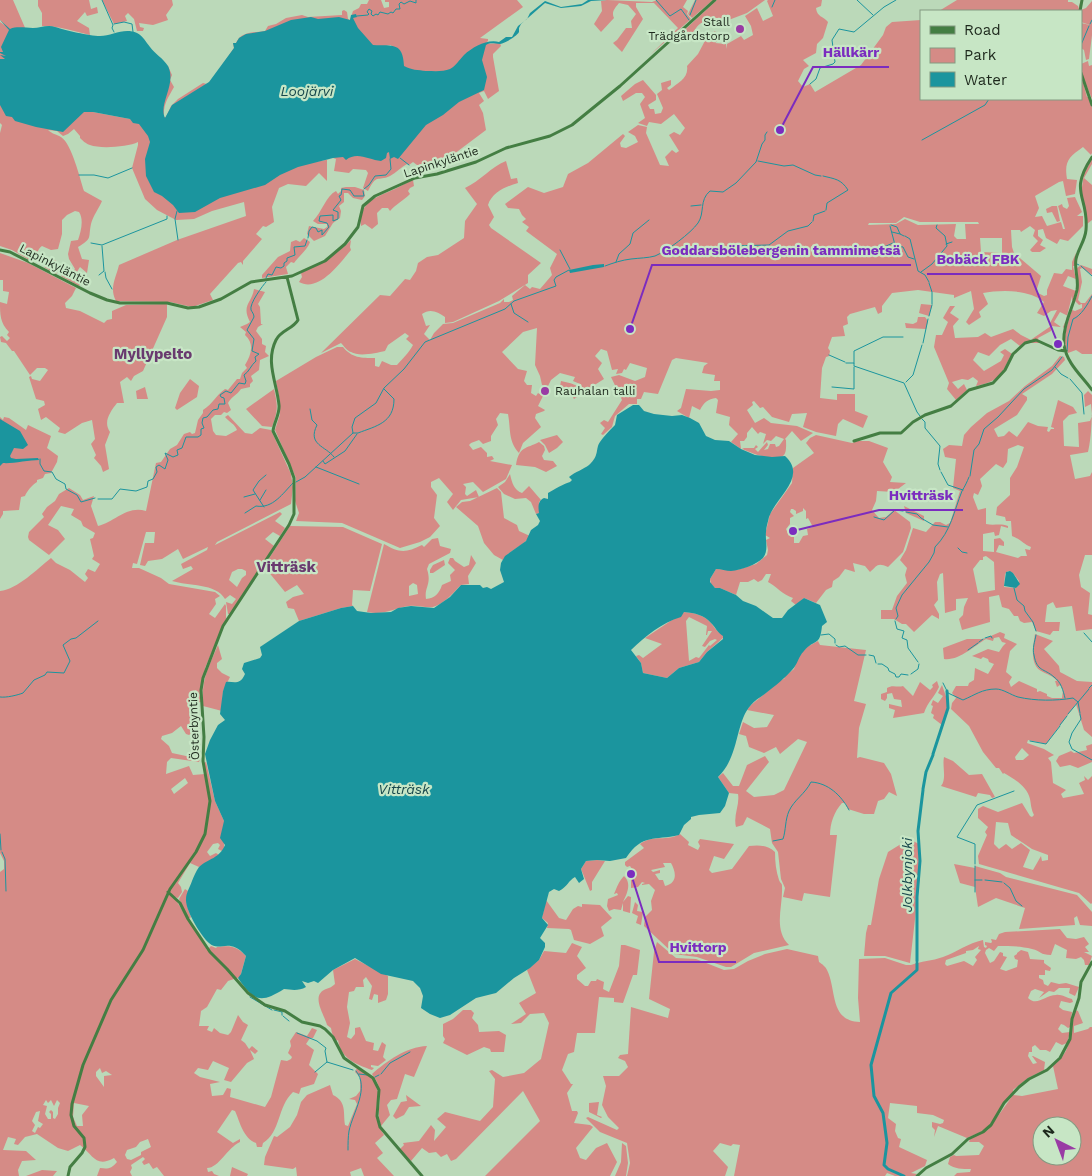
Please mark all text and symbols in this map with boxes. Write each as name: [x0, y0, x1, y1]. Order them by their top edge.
legend: [920, 10, 1082, 100]
place label: Stall Trädgårdstorp: [648, 15, 730, 43]
text: Road: [964, 21, 1001, 39]
marker: Stall Trädgårdstorp: [734, 23, 746, 35]
callout: Hällkärr: [813, 38, 889, 67]
text: Hällkärr: [823, 44, 879, 60]
text: Park: [964, 46, 997, 64]
text: Water: [964, 71, 1007, 89]
water label: Loojärvi: [281, 83, 334, 99]
street label: Lapinkyläntie: [402, 143, 480, 181]
callout: Goddarsbölebergenin tammimetsä: [652, 236, 911, 265]
street label: Lapinkyläntie: [17, 241, 93, 289]
text: Goddarsbölebergenin tammimetsä: [661, 242, 901, 258]
callout: Bobäck FBK: [927, 245, 1030, 274]
text: Bobäck FBK: [936, 251, 1020, 267]
district label: Myllypelto: [114, 345, 192, 363]
place label: Rauhalan talli: [555, 384, 636, 398]
marker: Rauhalan talli: [539, 385, 551, 397]
callout: Hvitträsk: [879, 481, 963, 510]
text: Hvitträsk: [889, 487, 953, 503]
district label: Vitträsk: [256, 558, 316, 576]
street label: Österbyntie: [186, 692, 202, 760]
water label: Vitträsk: [378, 781, 430, 797]
water label: Jolkbynjoki: [899, 837, 915, 912]
callout: Hvittorp: [659, 933, 736, 962]
text: Hvittorp: [669, 939, 727, 955]
north arrow: [1032, 1116, 1082, 1166]
text: N: [1039, 1122, 1058, 1141]

